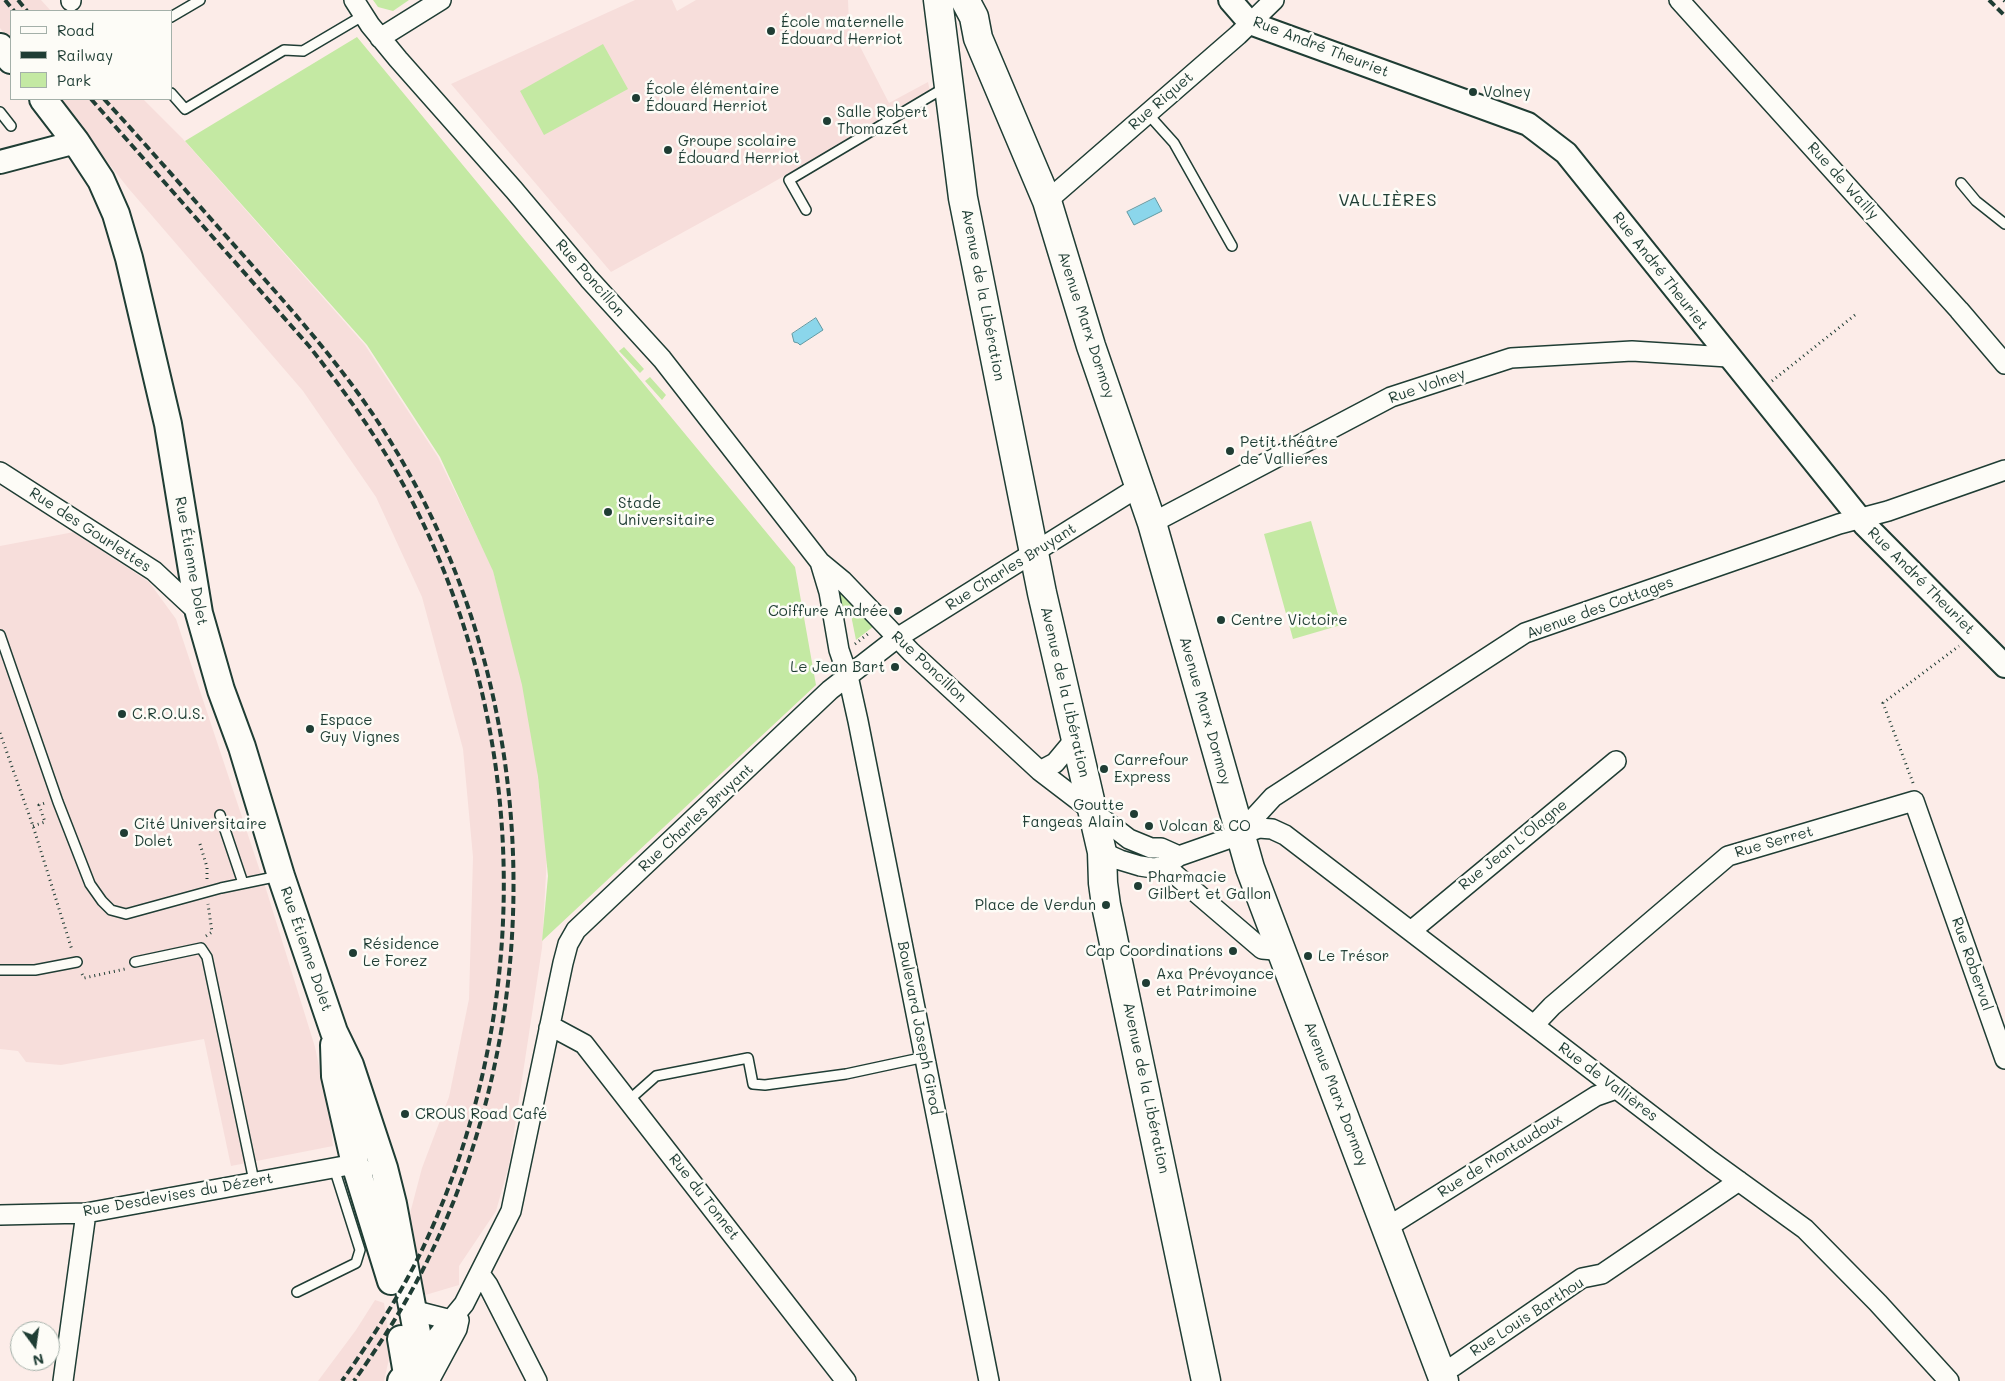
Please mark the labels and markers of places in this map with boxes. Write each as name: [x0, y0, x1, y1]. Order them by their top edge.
place label: École maternelle Édouard Herriot: [781, 13, 904, 48]
marker: École maternelle Édouard Herriot: [765, 25, 777, 37]
place label: École élémentaire Édouard Herriot: [646, 80, 779, 115]
place label: Volney: [1483, 83, 1531, 101]
marker: Volney: [1467, 86, 1479, 98]
marker: École élémentaire Édouard Herriot: [630, 92, 642, 104]
place label: Salle Robert Thomazet: [837, 103, 928, 138]
marker: Salle Robert Thomazet: [821, 115, 833, 127]
place label: Groupe scolaire Édouard Herriot: [678, 132, 800, 167]
marker: Groupe scolaire Édouard Herriot: [662, 144, 674, 156]
place label: Petit théâtre de Vallieres: [1240, 433, 1338, 468]
marker: Petit théâtre de Vallieres: [1224, 445, 1236, 457]
place label: Stade Universitaire: [618, 494, 715, 529]
marker: Stade Universitaire: [602, 506, 614, 518]
place label: Coiffure Andrée: [768, 602, 888, 620]
marker: Coiffure Andrée: [892, 605, 904, 617]
place label: Centre Victoire: [1231, 611, 1347, 629]
marker: Centre Victoire: [1215, 614, 1227, 626]
place label: Le Jean Bart: [790, 658, 885, 676]
marker: Le Jean Bart: [889, 661, 901, 673]
place label: C.R.O.U.S.: [132, 705, 205, 723]
marker: C.R.O.U.S.: [116, 708, 128, 720]
place label: Espace Guy Vignes: [320, 711, 400, 746]
marker: Espace Guy Vignes: [304, 723, 316, 735]
place label: Carrefour Express: [1114, 751, 1189, 786]
marker: Carrefour Express: [1098, 763, 1110, 775]
place label: Goutte Fangeas Alain: [1022, 796, 1124, 831]
marker: Goutte Fangeas Alain: [1128, 808, 1140, 820]
place label: Cité Universitaire Dolet: [134, 815, 267, 850]
place label: Volcan & CO: [1159, 817, 1251, 835]
marker: Volcan & CO: [1143, 820, 1155, 832]
marker: Cité Universitaire Dolet: [118, 827, 130, 839]
place label: Pharmacie Gilbert et Gallon: [1148, 868, 1271, 903]
marker: Pharmacie Gilbert et Gallon: [1132, 880, 1144, 892]
place label: Place de Verdun: [975, 896, 1096, 914]
marker: Place de Verdun: [1100, 899, 1112, 911]
place label: Résidence Le Forez: [363, 935, 439, 970]
place label: Cap Coordinations: [1085, 942, 1223, 960]
marker: Cap Coordinations: [1227, 945, 1239, 957]
marker: Résidence Le Forez: [347, 947, 359, 959]
place label: Le Trésor: [1318, 947, 1389, 965]
marker: Le Trésor: [1302, 950, 1314, 962]
place label: Axa Prévoyance et Patrimoine: [1156, 965, 1274, 1000]
marker: Axa Prévoyance et Patrimoine: [1140, 977, 1152, 989]
place label: CROUS Road Café: [415, 1105, 547, 1123]
marker: CROUS Road Café: [399, 1108, 411, 1120]

